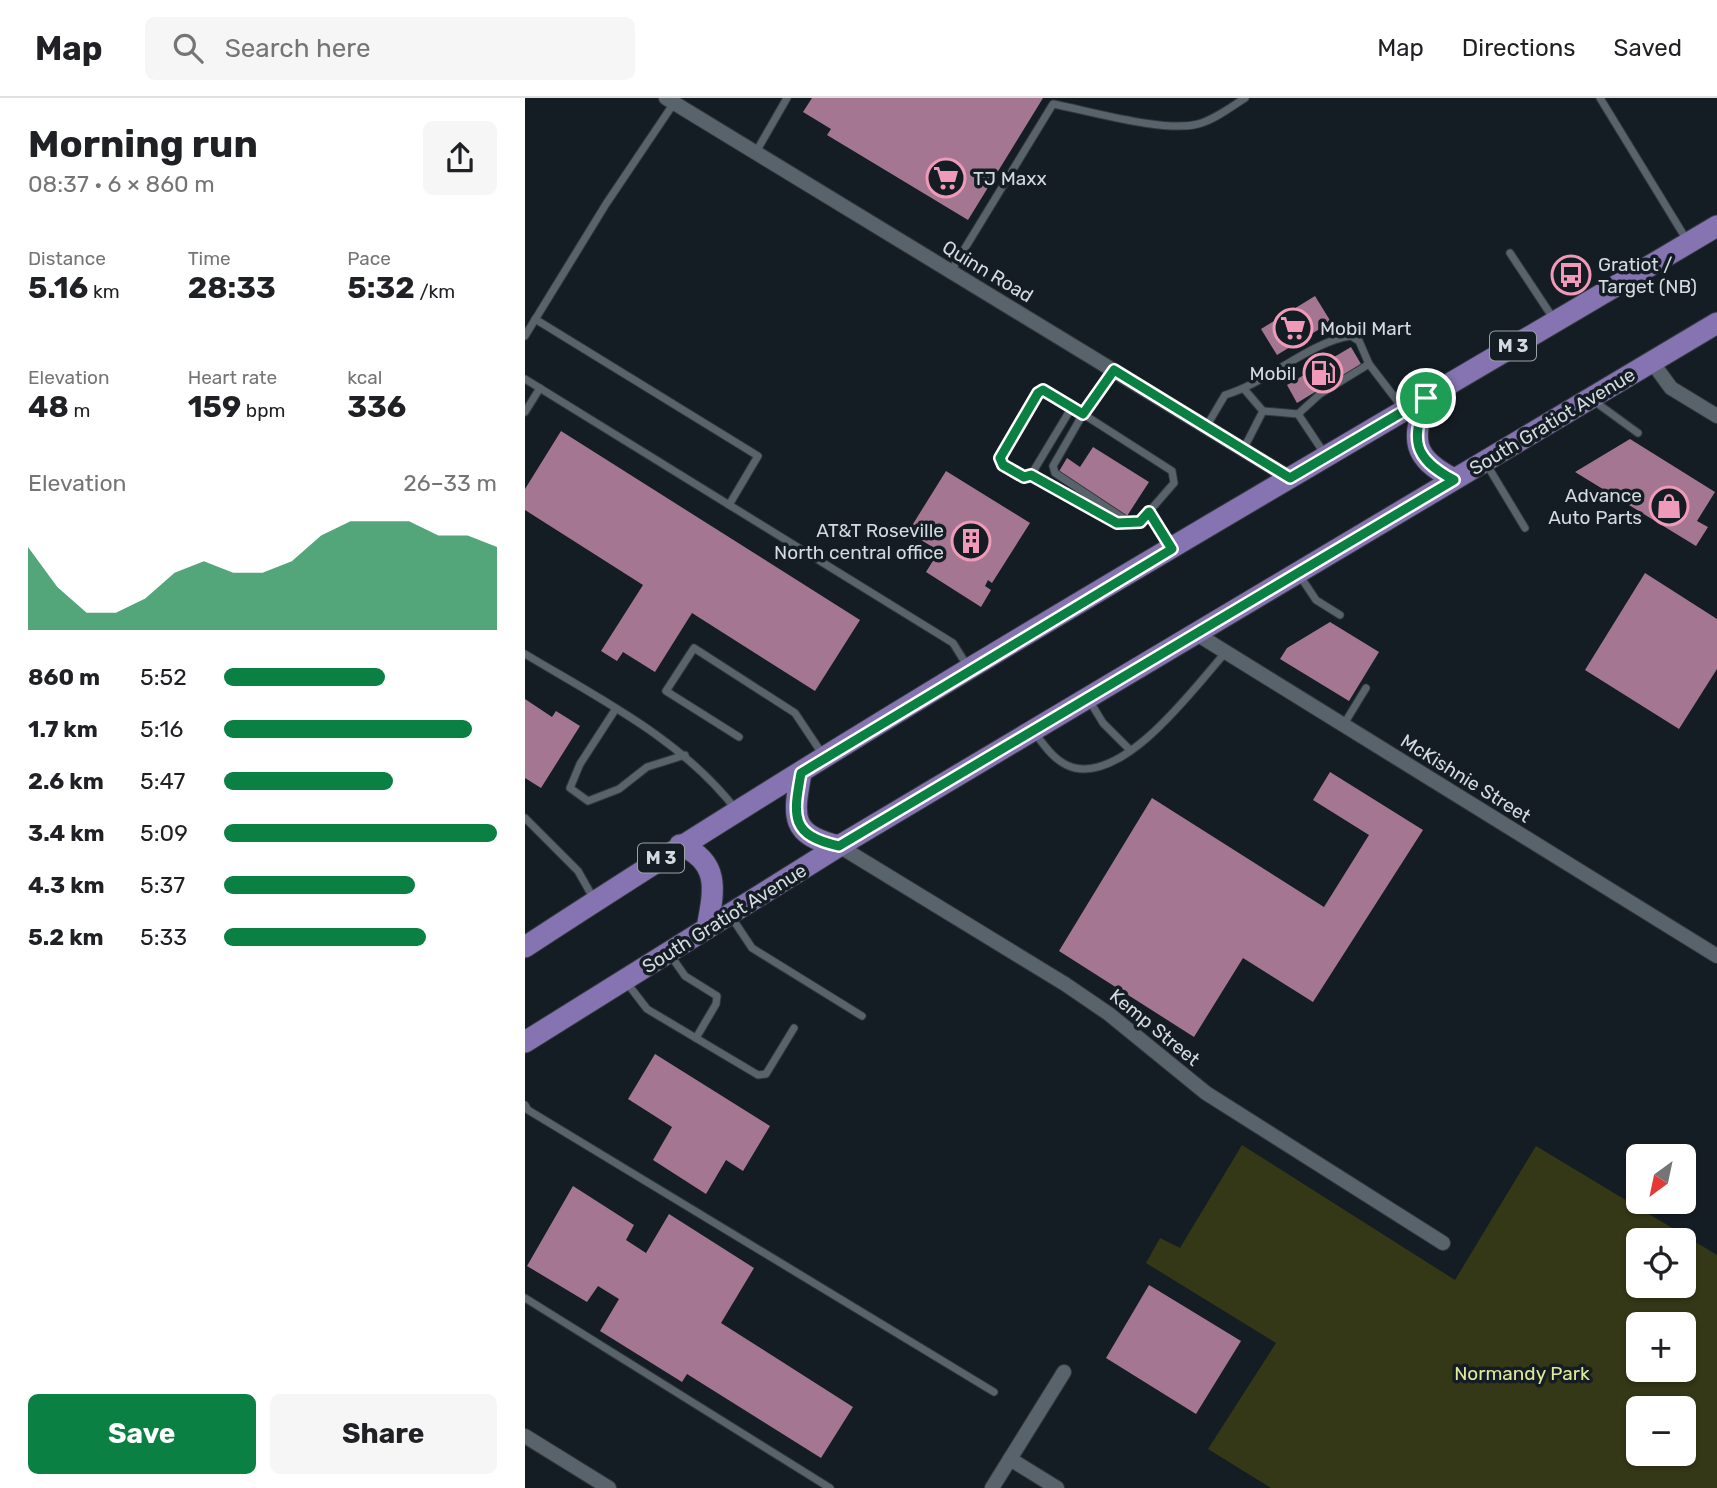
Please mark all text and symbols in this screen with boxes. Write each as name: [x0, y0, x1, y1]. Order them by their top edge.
search box: [145, 17, 635, 80]
text: Map: [35, 29, 103, 68]
icon: search: [169, 29, 207, 67]
text: Search here: [225, 33, 370, 64]
text: Map: [1377, 34, 1424, 62]
text: Directions: [1462, 34, 1575, 62]
text: Saved: [1613, 34, 1682, 62]
text: Morning run: [28, 121, 258, 167]
button: share: [423, 121, 497, 195]
supermarket icon: TJ Maxx: [925, 157, 967, 199]
place label: TJ Maxx: [973, 167, 1047, 190]
text: 08:37 · 6 × 860 m: [28, 170, 215, 198]
street label: Quinn Road: [938, 235, 1037, 307]
text: Distance: [28, 247, 106, 270]
text: Time: [188, 247, 231, 270]
text: Pace: [347, 247, 391, 270]
place label: Gratiot / Target (NB): [1598, 253, 1697, 298]
bus stop icon: Gratiot / Target (NB): [1550, 254, 1592, 296]
text: 5.16: [28, 270, 88, 306]
text: 28:33: [188, 270, 276, 306]
text: 5:32: [347, 270, 415, 306]
text: km: [88, 280, 120, 303]
text: /km: [415, 280, 455, 303]
supermarket icon: Mobil Mart: [1272, 307, 1314, 349]
place label: Mobil Mart: [1320, 317, 1412, 340]
road number: M 3: [1490, 332, 1536, 360]
fuel station icon: Mobil: [1302, 352, 1344, 394]
place label: Mobil: [1249, 362, 1296, 385]
street label: South Gratiot Avenue: [1465, 363, 1639, 480]
text: Elevation: [28, 366, 109, 389]
text: Heart rate: [188, 366, 277, 389]
text: kcal: [347, 366, 382, 389]
pin: [1396, 368, 1456, 428]
icon: arrive: [1407, 379, 1445, 417]
text: 48: [28, 389, 69, 425]
text: 159: [188, 389, 241, 425]
text: 336: [347, 389, 406, 425]
text: m: [69, 399, 90, 422]
text: bpm: [241, 399, 285, 422]
text: Elevation: [28, 469, 127, 497]
text: 26–33 m: [403, 469, 497, 497]
place label: Advance Auto Parts: [1548, 484, 1642, 529]
shop icon: Advance Auto Parts: [1648, 485, 1690, 527]
place label: AT&T Roseville North central office: [774, 519, 944, 564]
building icon: AT&T Roseville North central office: [950, 520, 992, 562]
text: 860 m: [28, 663, 100, 691]
text: 5:52: [140, 663, 187, 691]
text: 1.7 km: [28, 715, 98, 743]
text: 5:16: [140, 715, 183, 743]
street label: McKishnie Street: [1396, 729, 1536, 828]
text: 2.6 km: [28, 767, 104, 795]
text: 5:47: [140, 767, 185, 795]
text: 3.4 km: [28, 819, 105, 847]
text: 5:09: [140, 819, 188, 847]
road number: M 3: [638, 844, 684, 872]
street label: South Gratiot Avenue: [638, 859, 811, 978]
text: 4.3 km: [28, 871, 105, 899]
text: 5:37: [140, 871, 185, 899]
text: 5.2 km: [28, 923, 104, 951]
text: 5:33: [140, 923, 187, 951]
street label: Kemp Street: [1105, 984, 1205, 1071]
north arrow: [1626, 1144, 1696, 1214]
map controls: [1626, 1144, 1696, 1466]
button: locate: [1626, 1228, 1696, 1298]
button: +: [1626, 1312, 1696, 1382]
park label: Normandy Park: [1454, 1362, 1590, 1385]
button: Save: [28, 1394, 256, 1474]
button: Share: [270, 1394, 497, 1474]
button: −: [1626, 1396, 1696, 1466]

